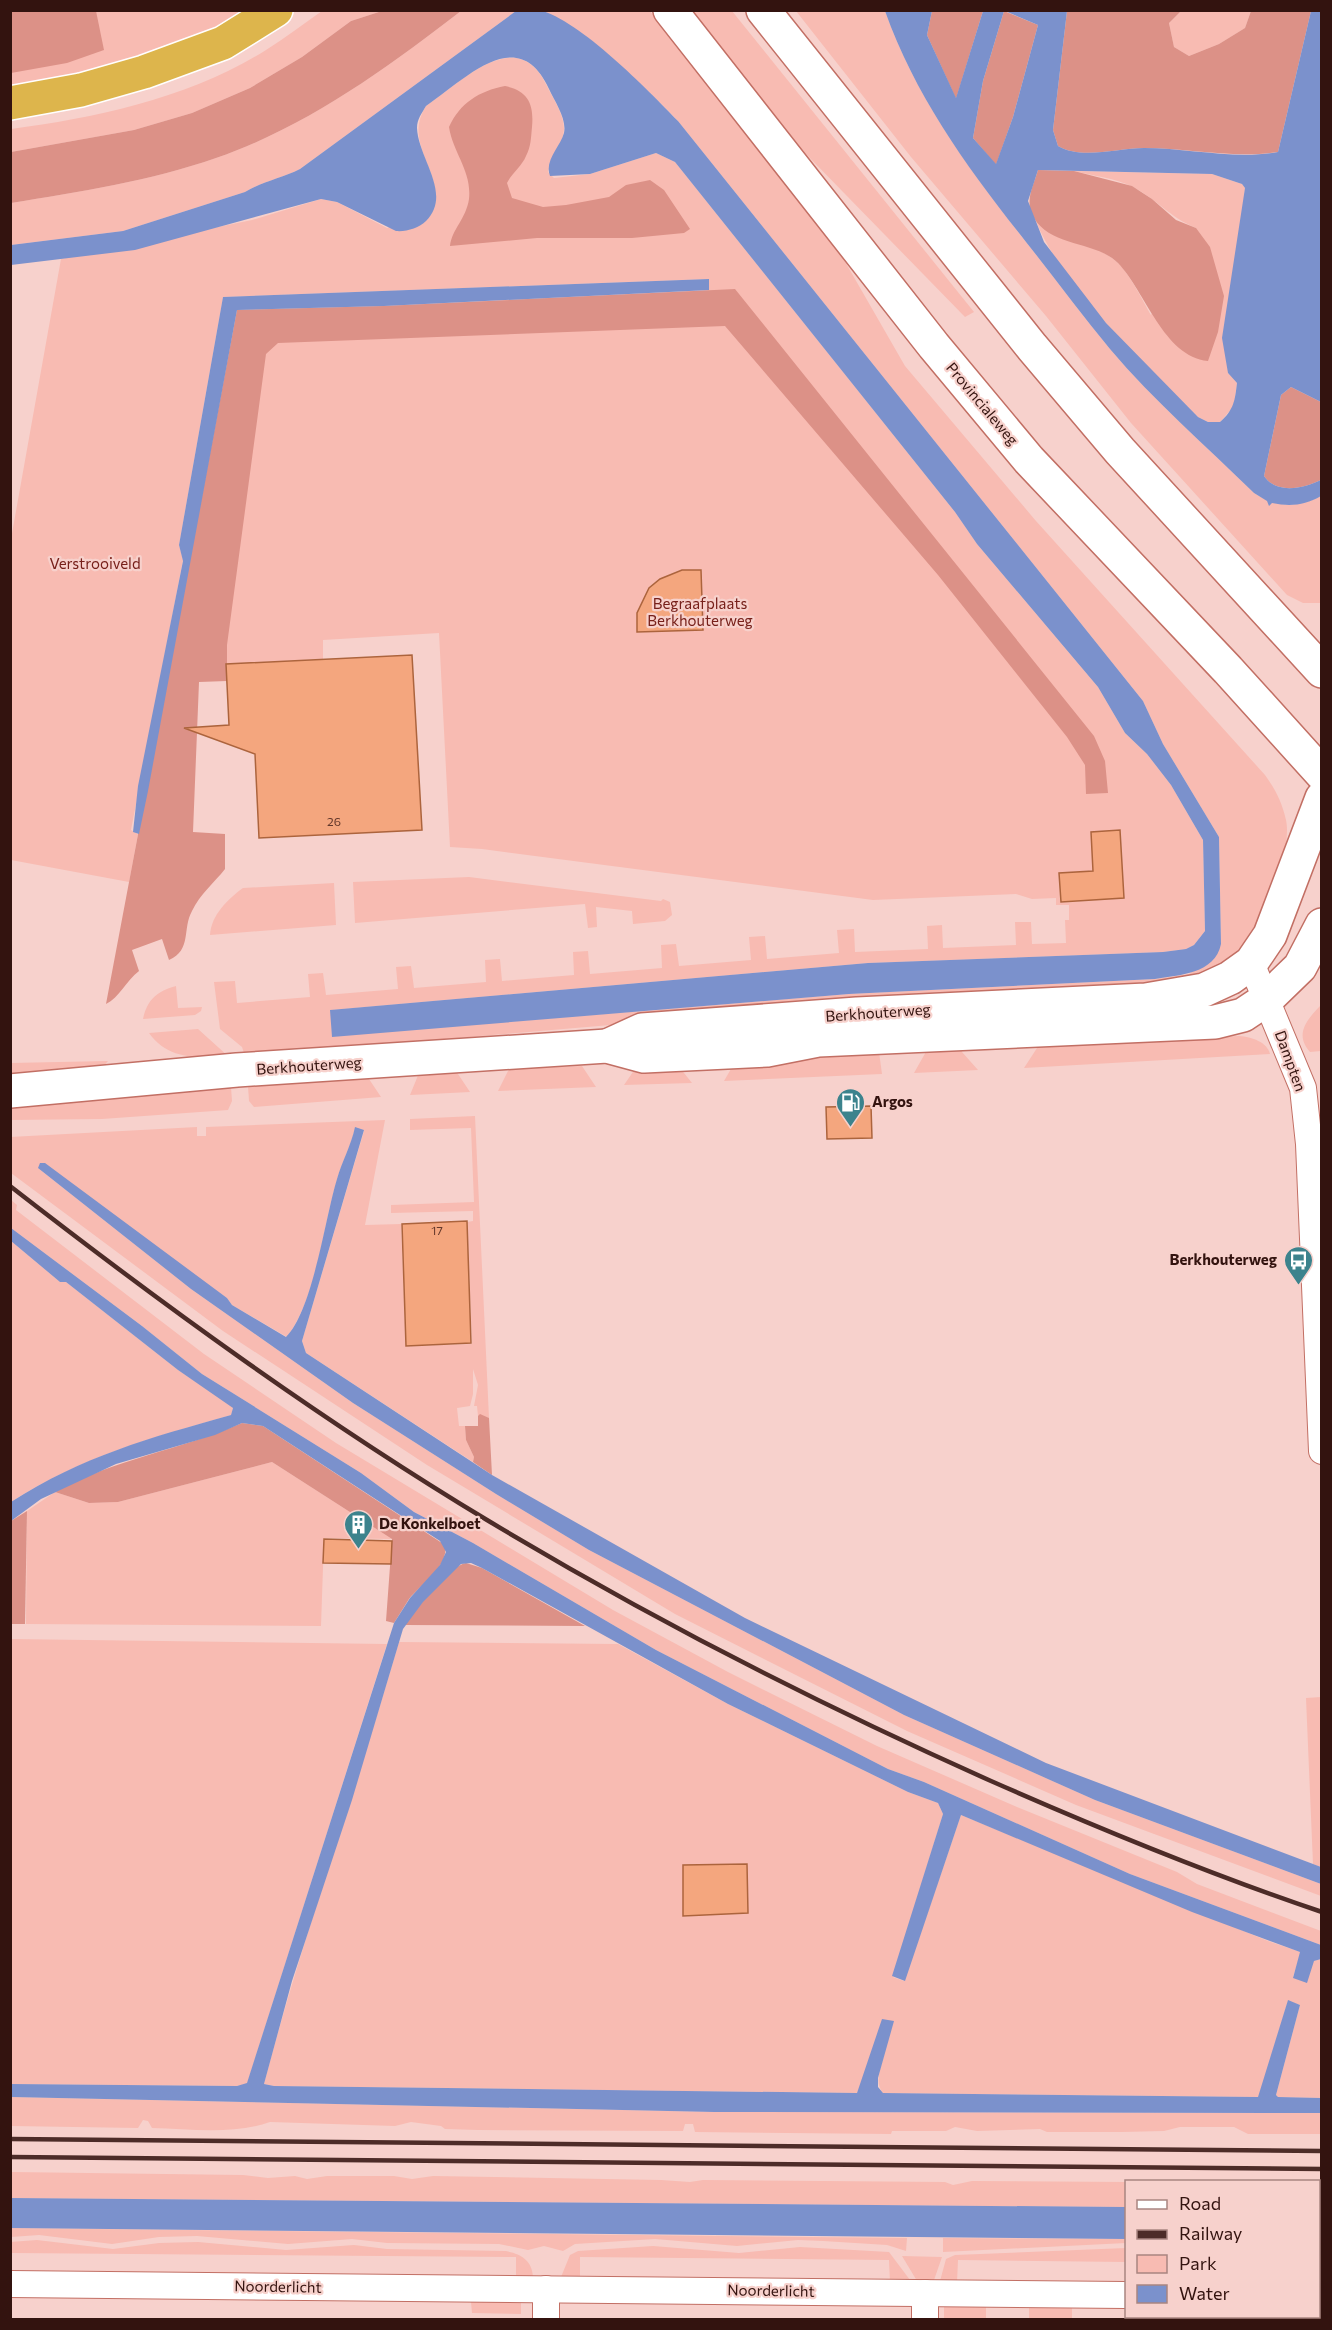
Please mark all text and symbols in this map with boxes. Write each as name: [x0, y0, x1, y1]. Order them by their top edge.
street label: Provincialeweg: [943, 358, 1023, 448]
park label: Verstrooiveld: [49, 554, 141, 572]
park label: Begraafplaats Berkhouterweg: [647, 594, 753, 629]
house number: 26: [327, 814, 341, 828]
street label: Berkhouterweg: [825, 999, 931, 1025]
street label: Dampten: [1272, 1028, 1310, 1093]
street label: Berkhouterweg: [256, 1052, 362, 1078]
fuel station icon: Argos: [835, 1086, 867, 1128]
place label: Argos: [872, 1092, 913, 1110]
house number: 17: [431, 1223, 443, 1237]
bus stop icon: Berkhouterweg: [1282, 1244, 1314, 1286]
place label: Berkhouterweg: [1170, 1250, 1277, 1268]
building icon: De Konkelboet: [342, 1508, 374, 1550]
place label: De Konkelboet: [379, 1514, 480, 1532]
legend: [1125, 2180, 1320, 2318]
text: Road: [1179, 2192, 1221, 2214]
text: Railway: [1179, 2222, 1242, 2244]
text: Park: [1179, 2252, 1217, 2274]
street label: Noorderlicht: [234, 2276, 322, 2296]
street label: Noorderlicht: [727, 2280, 815, 2300]
text: Water: [1179, 2282, 1230, 2304]

